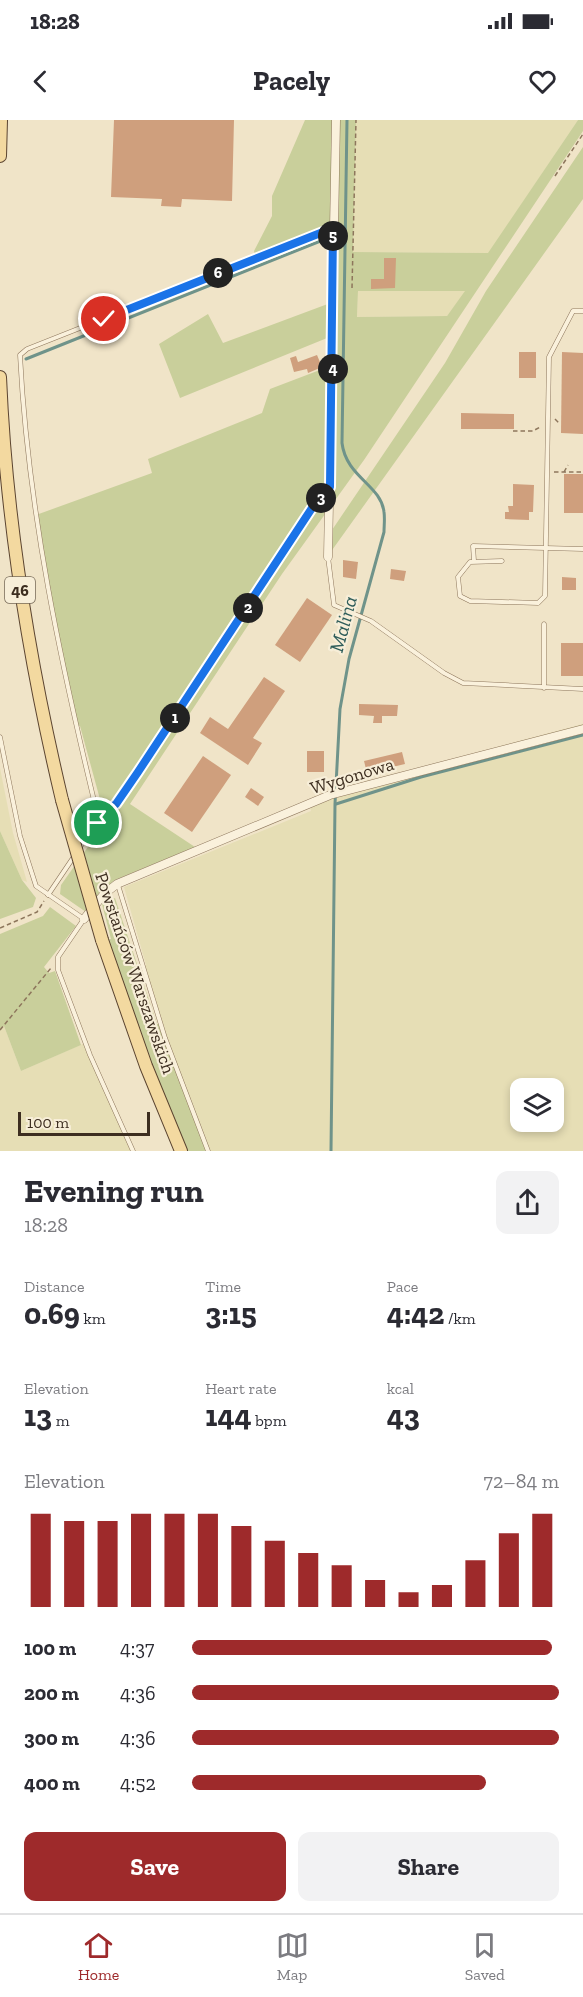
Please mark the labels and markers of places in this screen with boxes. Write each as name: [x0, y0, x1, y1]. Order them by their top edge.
pin: 5: [318, 221, 348, 251]
pin: 6: [203, 258, 233, 288]
pin: [78, 293, 129, 344]
pin: 4: [318, 354, 348, 384]
pin: 3: [306, 483, 336, 513]
pin: 2: [233, 593, 263, 623]
pin: 1: [160, 703, 190, 733]
pin: [71, 797, 122, 848]

